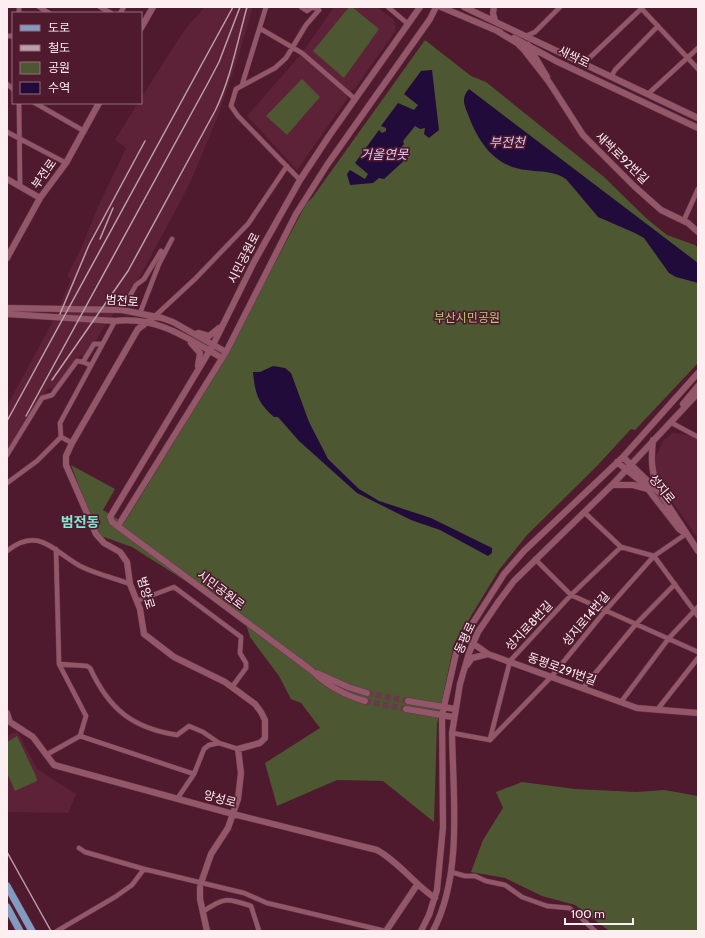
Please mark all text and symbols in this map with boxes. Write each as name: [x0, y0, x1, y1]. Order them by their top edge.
legend: [12, 12, 142, 104]
text: 도로: [48, 20, 70, 35]
text: 철도: [48, 40, 70, 55]
street label: 새싹로: [556, 43, 592, 71]
text: 공원: [48, 60, 70, 75]
text: 수역: [48, 80, 70, 95]
street label: 새싹로92번길: [593, 129, 652, 187]
water label: 부전천: [489, 134, 526, 150]
water label: 거울연못: [360, 146, 409, 162]
street label: 부전로: [28, 156, 59, 192]
street label: 시민공원로: [224, 230, 263, 286]
street label: 범전로: [105, 292, 139, 309]
park label: 부산시민공원: [434, 310, 500, 325]
street label: 성지로: [646, 471, 679, 506]
district label: 범전동: [61, 513, 99, 531]
street label: 시민공원로: [195, 567, 248, 612]
street label: 범양로: [134, 575, 158, 611]
street label: 성지로14번길: [559, 589, 613, 649]
street label: 성지로8번길: [502, 598, 555, 654]
street label: 동평로: [451, 620, 478, 656]
street label: 동평로291번길: [526, 649, 599, 688]
street label: 양성로: [202, 787, 238, 810]
scale bar: [565, 900, 633, 926]
text: 100 m: [571, 906, 605, 921]

